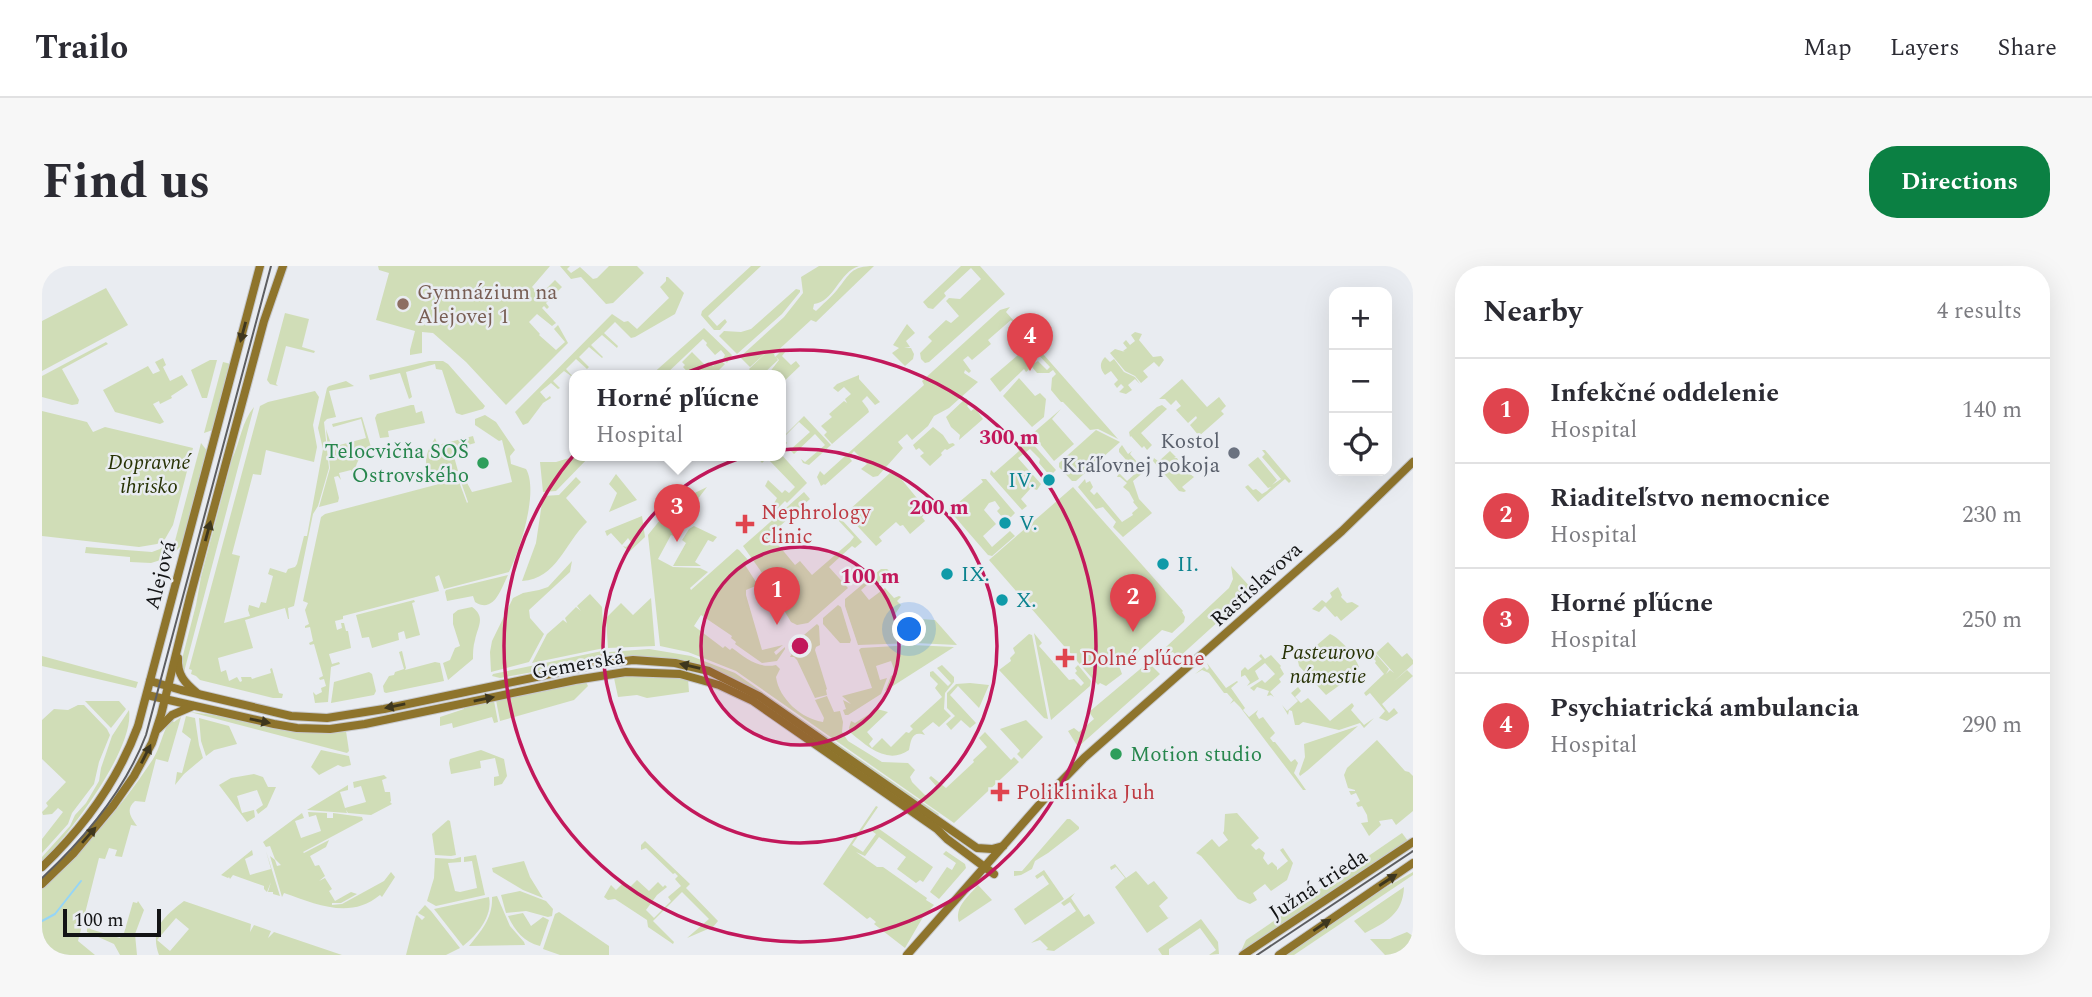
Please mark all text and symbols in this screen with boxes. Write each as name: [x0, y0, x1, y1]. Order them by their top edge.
text: Trailo: [35, 23, 128, 73]
text: Map: [1803, 30, 1852, 66]
text: Layers: [1890, 30, 1960, 66]
text: Share: [1998, 30, 2057, 66]
text: Find us: [42, 145, 210, 220]
button: Directions: [1869, 146, 2050, 218]
place label: Gymnázium na Alejovej 1: [417, 277, 558, 333]
map controls: [1329, 287, 1392, 476]
button: +: [1329, 287, 1392, 350]
text: Nearby: [1483, 289, 1582, 335]
text: 4 results: [1937, 294, 2022, 329]
marker: Gymnázium na Alejovej 1: [395, 296, 411, 312]
pin: 4: [1007, 313, 1053, 371]
one-way arrow: [237, 321, 248, 343]
button: −: [1329, 350, 1392, 413]
popup: [569, 370, 786, 461]
text: Infekčné oddelenie: [1550, 373, 1779, 413]
text: Horné pľúcne: [596, 378, 759, 418]
text: 1: [1500, 393, 1512, 428]
text: 140 m: [1962, 393, 2022, 428]
button: locate: [1329, 413, 1392, 476]
text: Hospital: [1550, 413, 1637, 448]
text: Hospital: [596, 418, 683, 453]
text: 300 m: [979, 422, 1039, 454]
place label: Kostol Kráľovnej pokoja: [1062, 426, 1221, 482]
place label: Telocvičňa SOŠ Ostrovského: [324, 436, 469, 492]
marker: Kostol Kráľovnej pokoja: [1226, 445, 1242, 461]
park label: Dopravné ihrisko: [107, 447, 192, 503]
marker: Telocvičňa SOŠ Ostrovského: [475, 455, 491, 471]
place label: IV.: [1008, 465, 1035, 497]
marker: IV.: [1041, 472, 1057, 488]
text: Riaditeľstvo nemocnice: [1550, 478, 1830, 518]
pin: 3: [654, 484, 700, 542]
text: 200 m: [909, 492, 969, 524]
place label: Nephrology clinic: [761, 497, 872, 553]
text: 2: [1500, 498, 1512, 533]
text: 230 m: [1962, 498, 2022, 533]
place label: V.: [1019, 508, 1038, 540]
marker: Nephrology clinic: [735, 514, 755, 534]
marker: V.: [997, 515, 1013, 531]
text: Hospital: [1550, 518, 1637, 553]
one-way arrow: [203, 520, 214, 542]
street label: Rastislavova: [1203, 534, 1310, 635]
street label: Alejová: [136, 537, 186, 613]
place label: II.: [1177, 549, 1199, 581]
marker: II.: [1155, 556, 1171, 572]
place label: IX.: [961, 559, 990, 591]
text: 100 m: [840, 561, 900, 593]
marker: IX.: [939, 566, 955, 582]
pin: 1: [754, 567, 800, 625]
pin: 2: [1110, 574, 1156, 632]
text: Horné pľúcne: [1550, 583, 1713, 623]
place label: X.: [1016, 585, 1037, 617]
marker: X.: [994, 592, 1010, 608]
text: 3: [1500, 603, 1512, 638]
text: 250 m: [1962, 603, 2022, 638]
your location: [892, 612, 926, 646]
text: Hospital: [1550, 623, 1637, 658]
centre of rings: [788, 634, 812, 658]
park label: Pasteurovo námestie: [1281, 637, 1375, 693]
street label: Gemerská: [529, 641, 628, 689]
place label: Dolné pľúcne: [1081, 643, 1205, 675]
marker: Dolné pľúcne: [1055, 648, 1075, 668]
one-way arrow: [679, 660, 701, 671]
text: Psychiatrická ambulancia: [1550, 688, 1859, 728]
one-way arrow: [473, 693, 495, 704]
one-way arrow: [384, 701, 406, 712]
text: 4: [1500, 708, 1512, 743]
text: 290 m: [1962, 708, 2022, 743]
one-way arrow: [249, 716, 271, 727]
text: Hospital: [1550, 728, 1637, 763]
place label: Motion studio: [1130, 739, 1262, 771]
one-way arrow: [141, 744, 152, 764]
marker: Motion studio: [1108, 746, 1124, 762]
place label: Poliklinika Juh: [1016, 777, 1155, 809]
marker: Poliklinika Juh: [990, 782, 1010, 802]
one-way arrow: [81, 826, 97, 844]
street label: Južná trieda: [1263, 840, 1375, 929]
one-way arrow: [1379, 873, 1398, 886]
scale bar: [63, 906, 161, 938]
text: 100 m: [74, 906, 124, 935]
one-way arrow: [1313, 918, 1331, 932]

